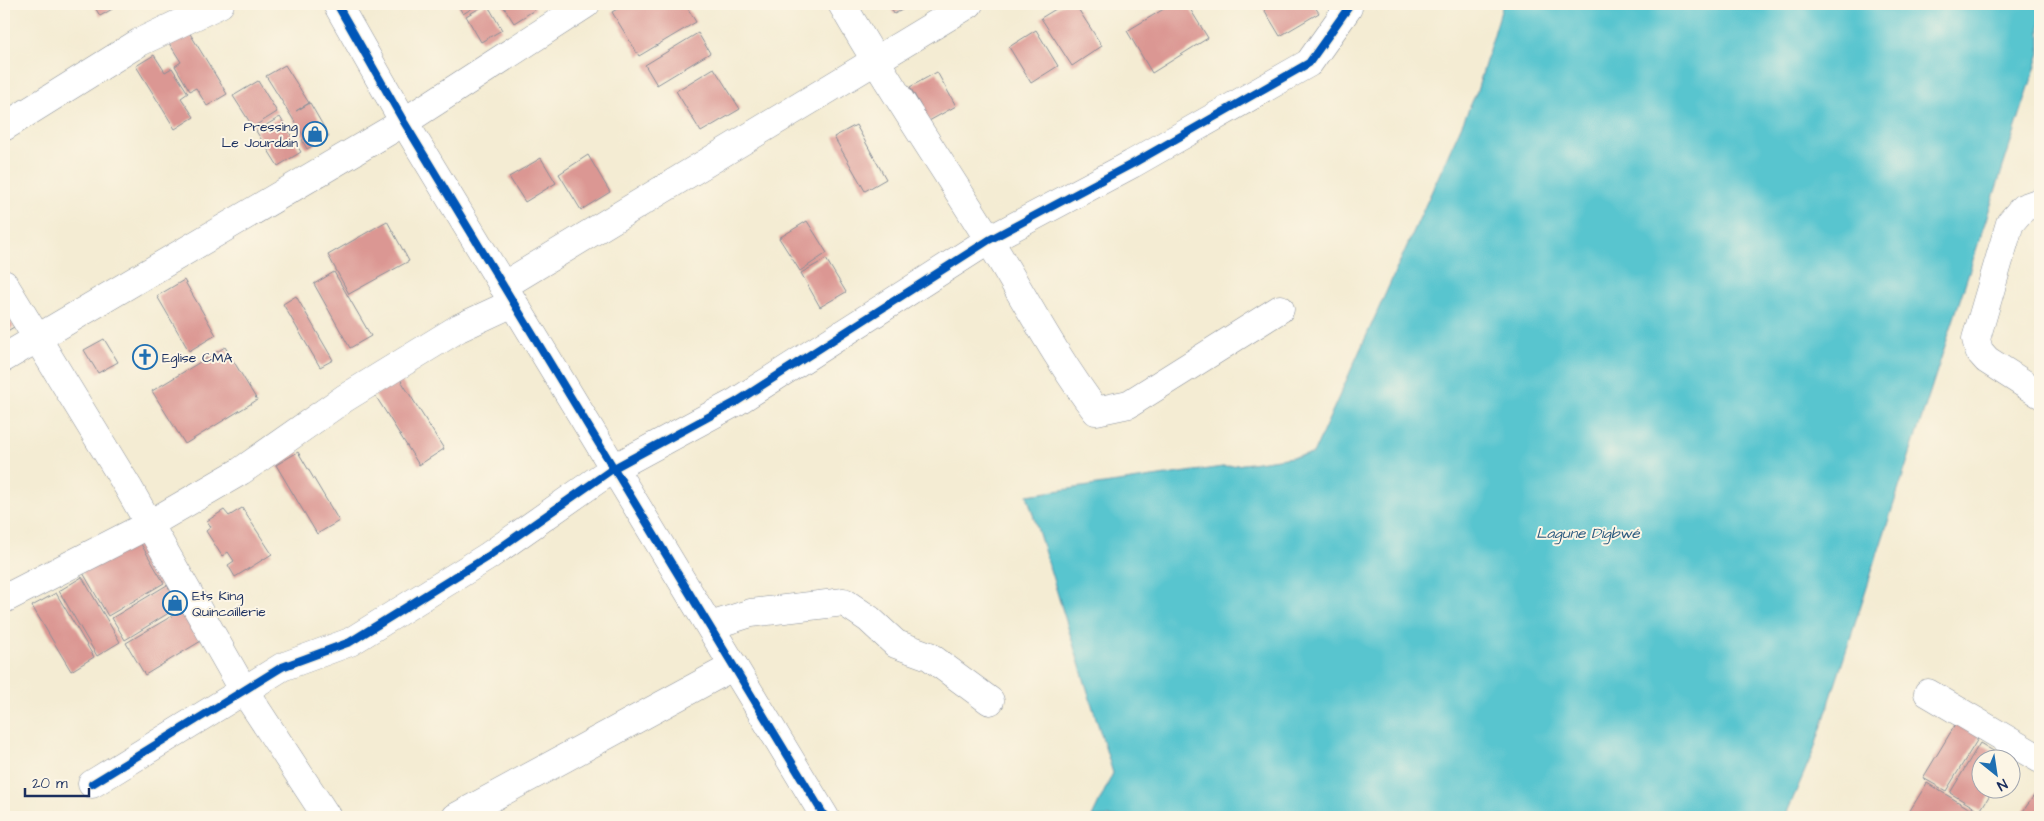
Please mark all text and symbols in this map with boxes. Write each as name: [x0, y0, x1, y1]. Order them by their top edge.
place label: Pressing Le Jourdain: [222, 117, 298, 153]
shop icon: Pressing Le Jourdain: [302, 121, 328, 147]
church icon: Eglise CMA: [132, 344, 158, 370]
place label: Eglise CMA: [162, 348, 233, 368]
water label: Lagune Digbwé: [1536, 523, 1641, 545]
place label: Ets King Quincaillerie: [192, 586, 266, 622]
shop icon: Ets King Quincaillerie: [162, 590, 188, 616]
north arrow: [1972, 748, 2022, 798]
scale bar: [25, 766, 89, 798]
text: 20 m: [32, 773, 68, 794]
text: N: [1993, 774, 2011, 795]

